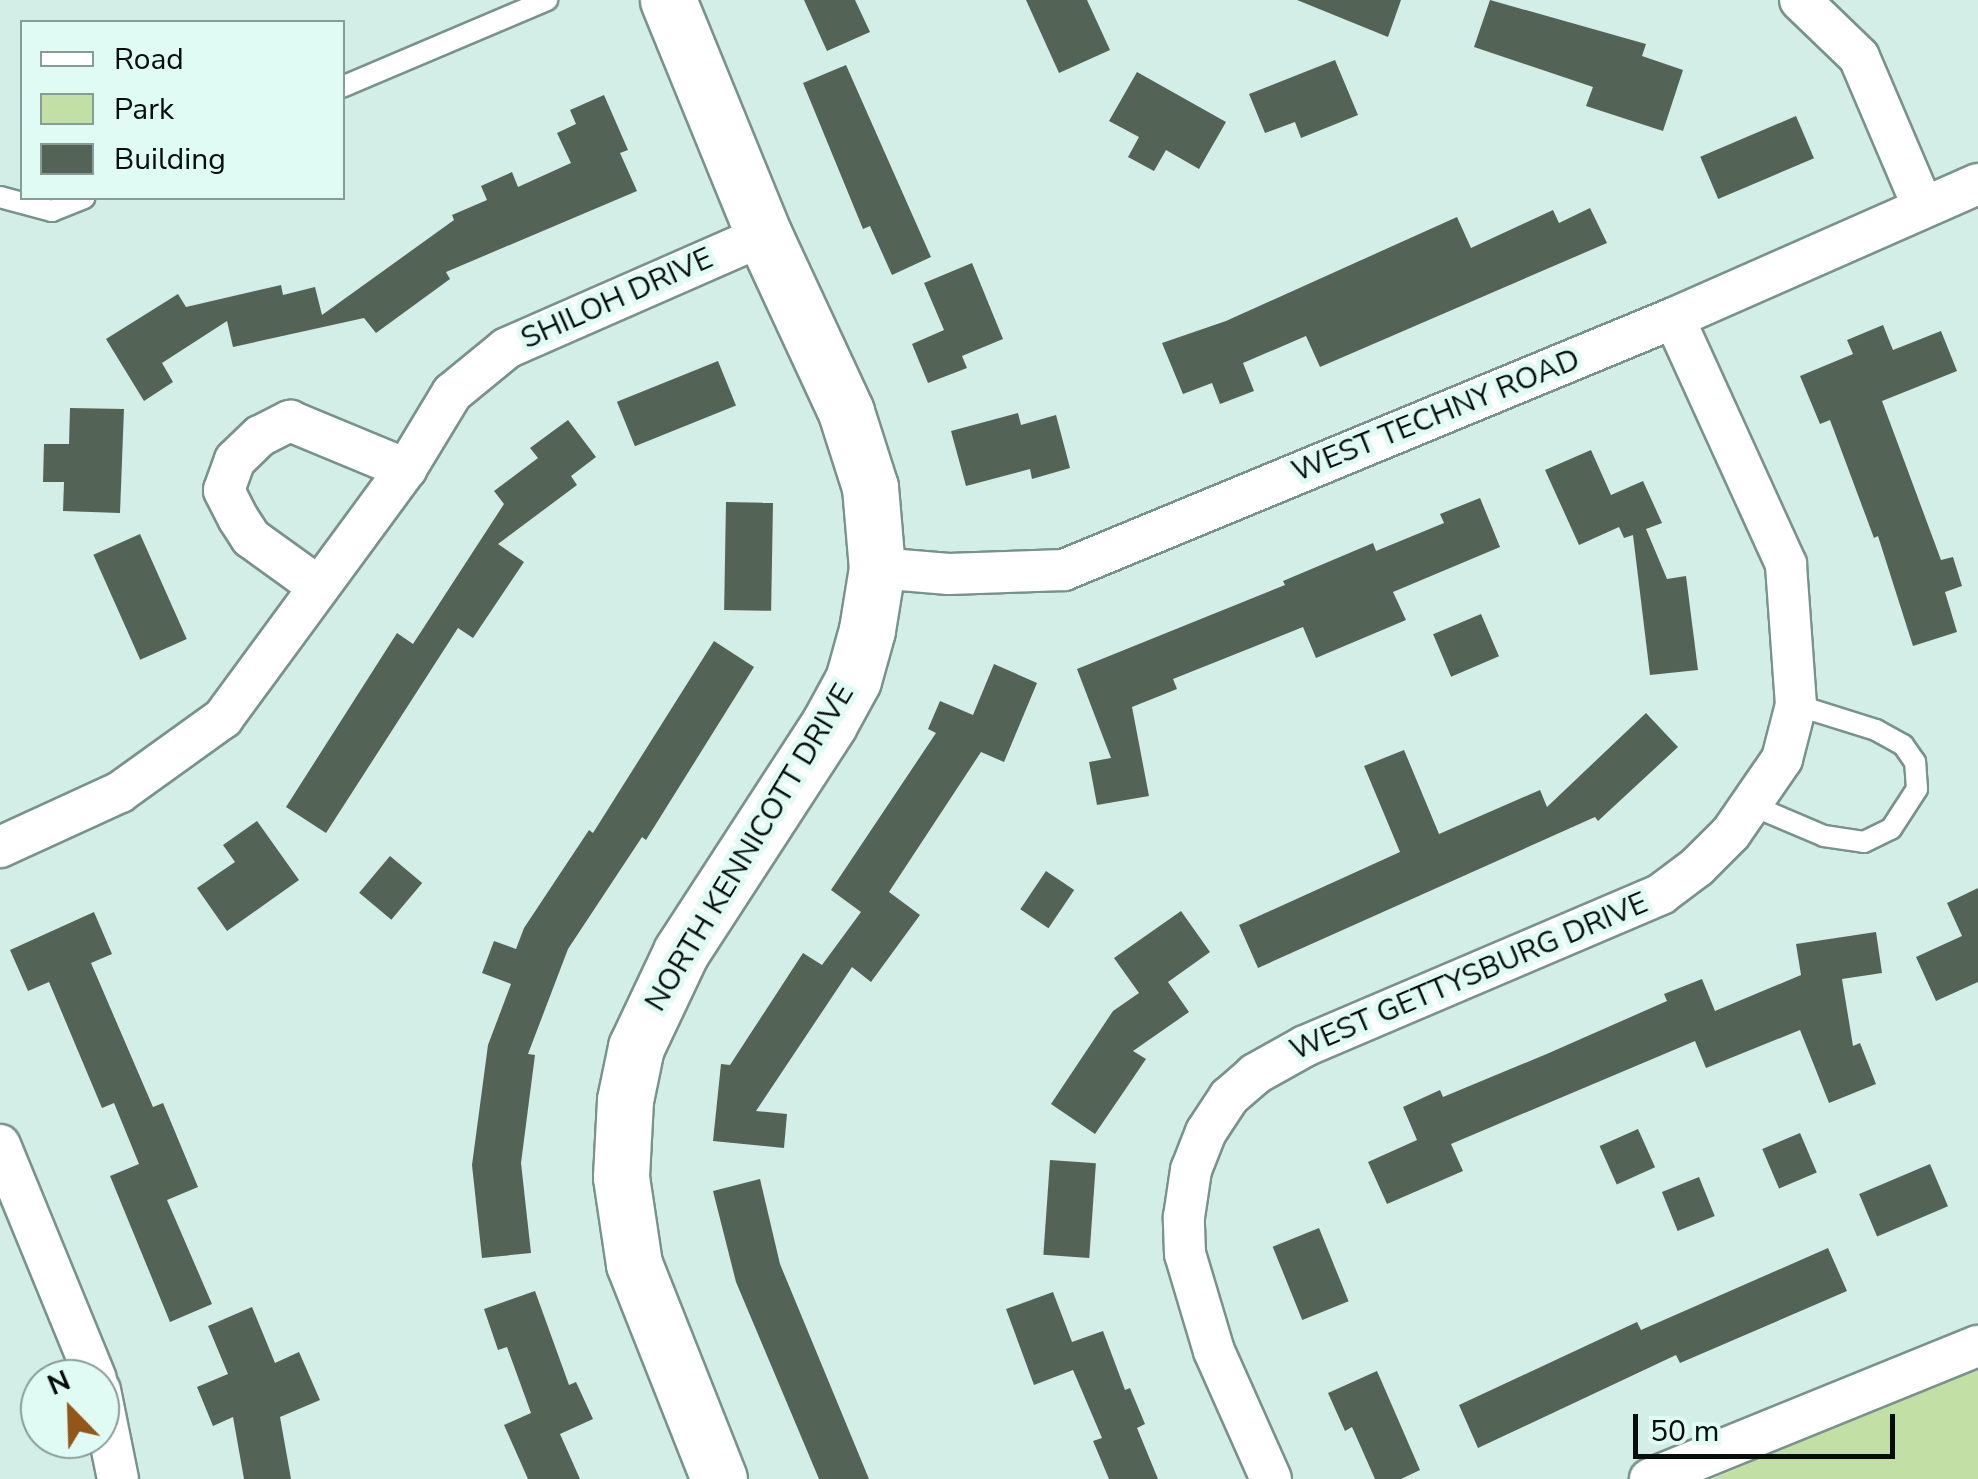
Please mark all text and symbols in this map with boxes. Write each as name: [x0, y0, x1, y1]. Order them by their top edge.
legend: [20, 20, 345, 200]
text: Road: [114, 39, 184, 80]
text: Park: [114, 89, 174, 130]
text: Building: [114, 139, 226, 180]
street label: SHILOH DRIVE: [516, 241, 718, 357]
street label: WEST TECHNY ROAD: [1287, 342, 1585, 490]
street label: NORTH KENNICOTT DRIVE: [638, 678, 862, 1018]
street label: WEST GETTYSBURG DRIVE: [1285, 885, 1653, 1069]
north arrow: [20, 1359, 120, 1459]
text: N: [42, 1362, 76, 1405]
scale bar: [1638, 1394, 1900, 1456]
text: 50 m: [1650, 1411, 1719, 1452]

